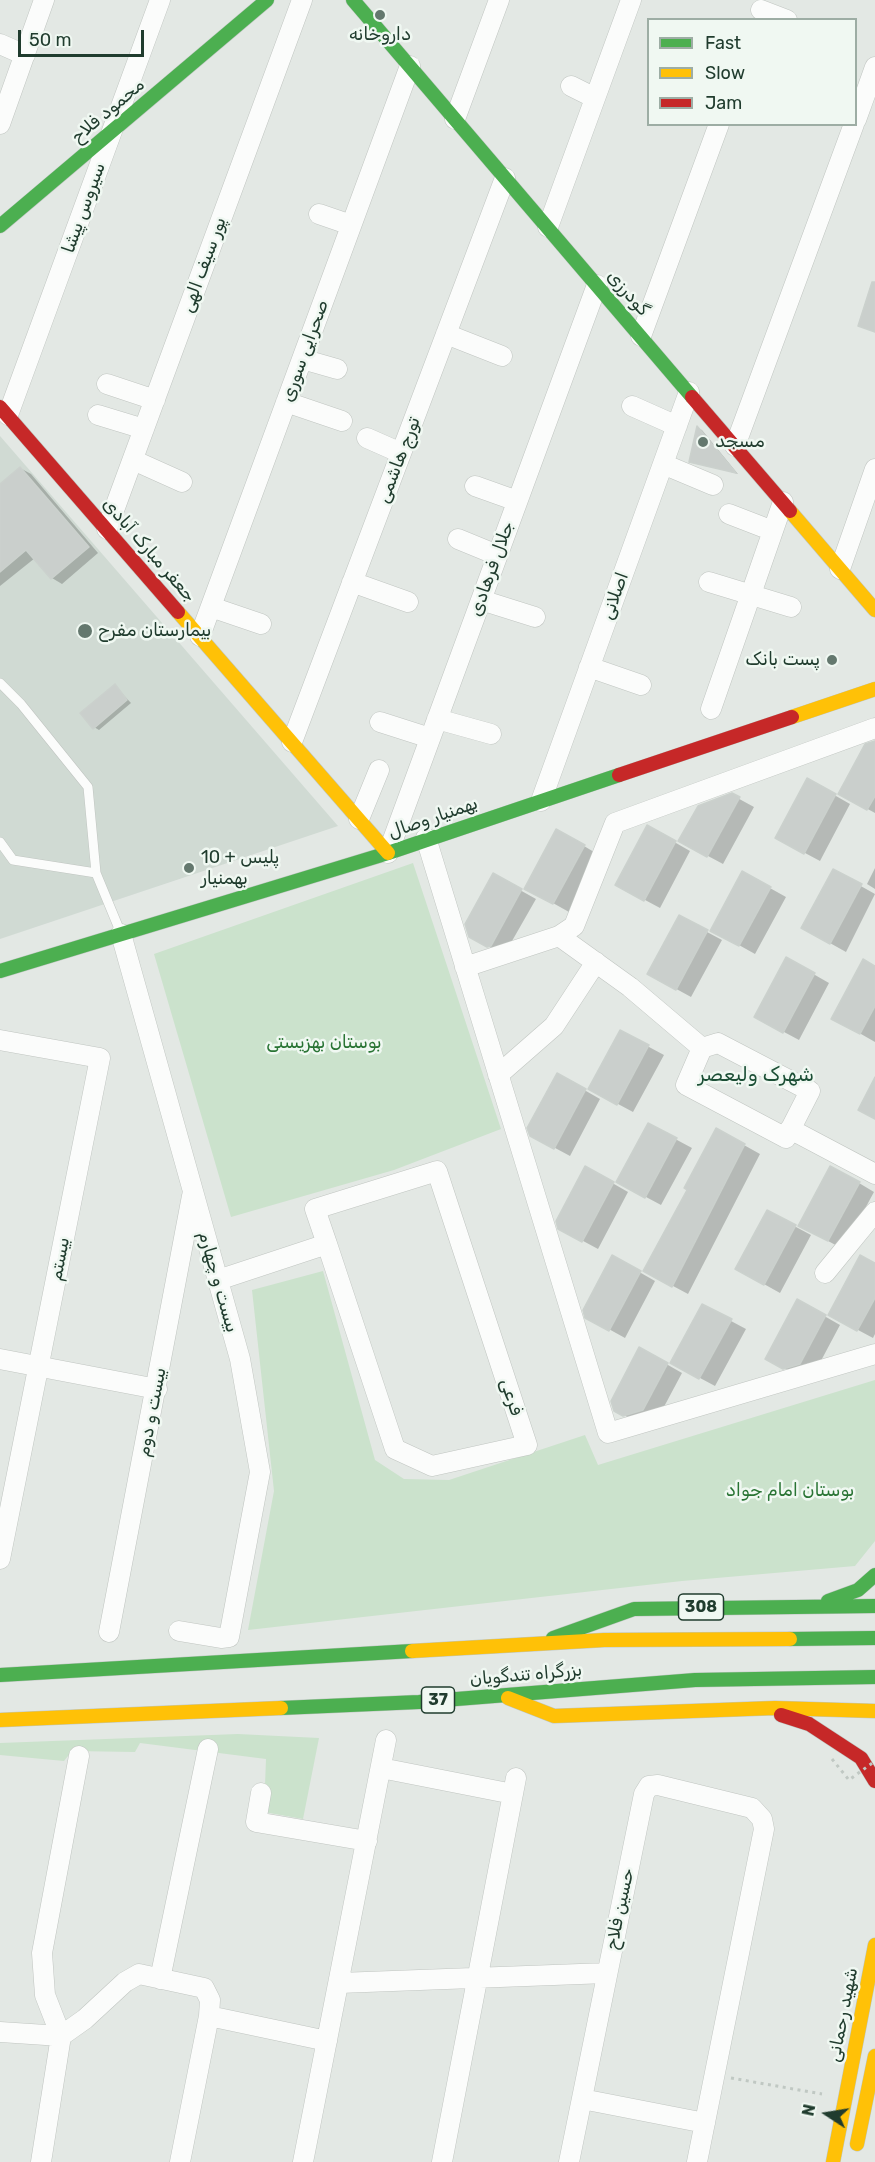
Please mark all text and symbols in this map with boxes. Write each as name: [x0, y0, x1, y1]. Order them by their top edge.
marker: داروخانه: [373, 8, 387, 22]
scale bar: [21, 18, 147, 56]
legend: [647, 18, 857, 126]
place label: داروخانه: [349, 24, 411, 46]
text: 50 m: [29, 29, 72, 51]
text: Fast: [705, 32, 741, 54]
text: Slow: [705, 62, 745, 84]
street label: محمود فلاح: [67, 74, 149, 148]
text: Jam: [705, 92, 742, 114]
street label: سیروس پیشا: [58, 160, 110, 256]
street label: پور سیف الهی: [177, 214, 231, 316]
street label: گودرزی: [602, 266, 654, 320]
street label: صحرایی سوری: [277, 297, 333, 405]
street label: تورج هاشمی: [373, 414, 425, 506]
place label: مسجد: [715, 431, 765, 453]
marker: مسجد: [696, 435, 710, 449]
street label: جعفر مبارک آبادی: [98, 493, 200, 607]
street label: جلال فرهادی: [465, 519, 519, 619]
street label: اصلانی: [596, 569, 634, 623]
place label: بیمارستان مفرح: [98, 620, 211, 642]
marker: بیمارستان مفرح: [76, 622, 94, 640]
place label: پست بانک: [745, 649, 820, 671]
marker: پست بانک: [825, 653, 839, 667]
street label: بهمنیار وصال: [385, 793, 481, 843]
place label: پلیس + 10 بهمنیار: [201, 847, 279, 890]
marker: پلیس + 10 بهمنیار: [182, 861, 196, 875]
park label: بوستان بهزیستی: [266, 1032, 382, 1054]
district label: شهرک ولیعصر: [698, 1063, 814, 1087]
street label: بیست و چهارم: [193, 1229, 243, 1335]
street label: بیستم: [45, 1235, 75, 1283]
street label: بیست و دوم: [133, 1366, 171, 1458]
street label: فرعی: [495, 1376, 527, 1418]
park label: بوستان امام جواد: [726, 1480, 854, 1502]
road number: 308: [678, 1594, 724, 1620]
street label: بزرگراه تندگویان: [469, 1659, 583, 1691]
road number: 37: [422, 1687, 454, 1713]
street label: حسین فلاح: [601, 1866, 639, 1952]
street label: شهید رحمانی: [823, 1966, 863, 2064]
north arrow: [797, 2084, 857, 2144]
text: N: [798, 2103, 819, 2118]

